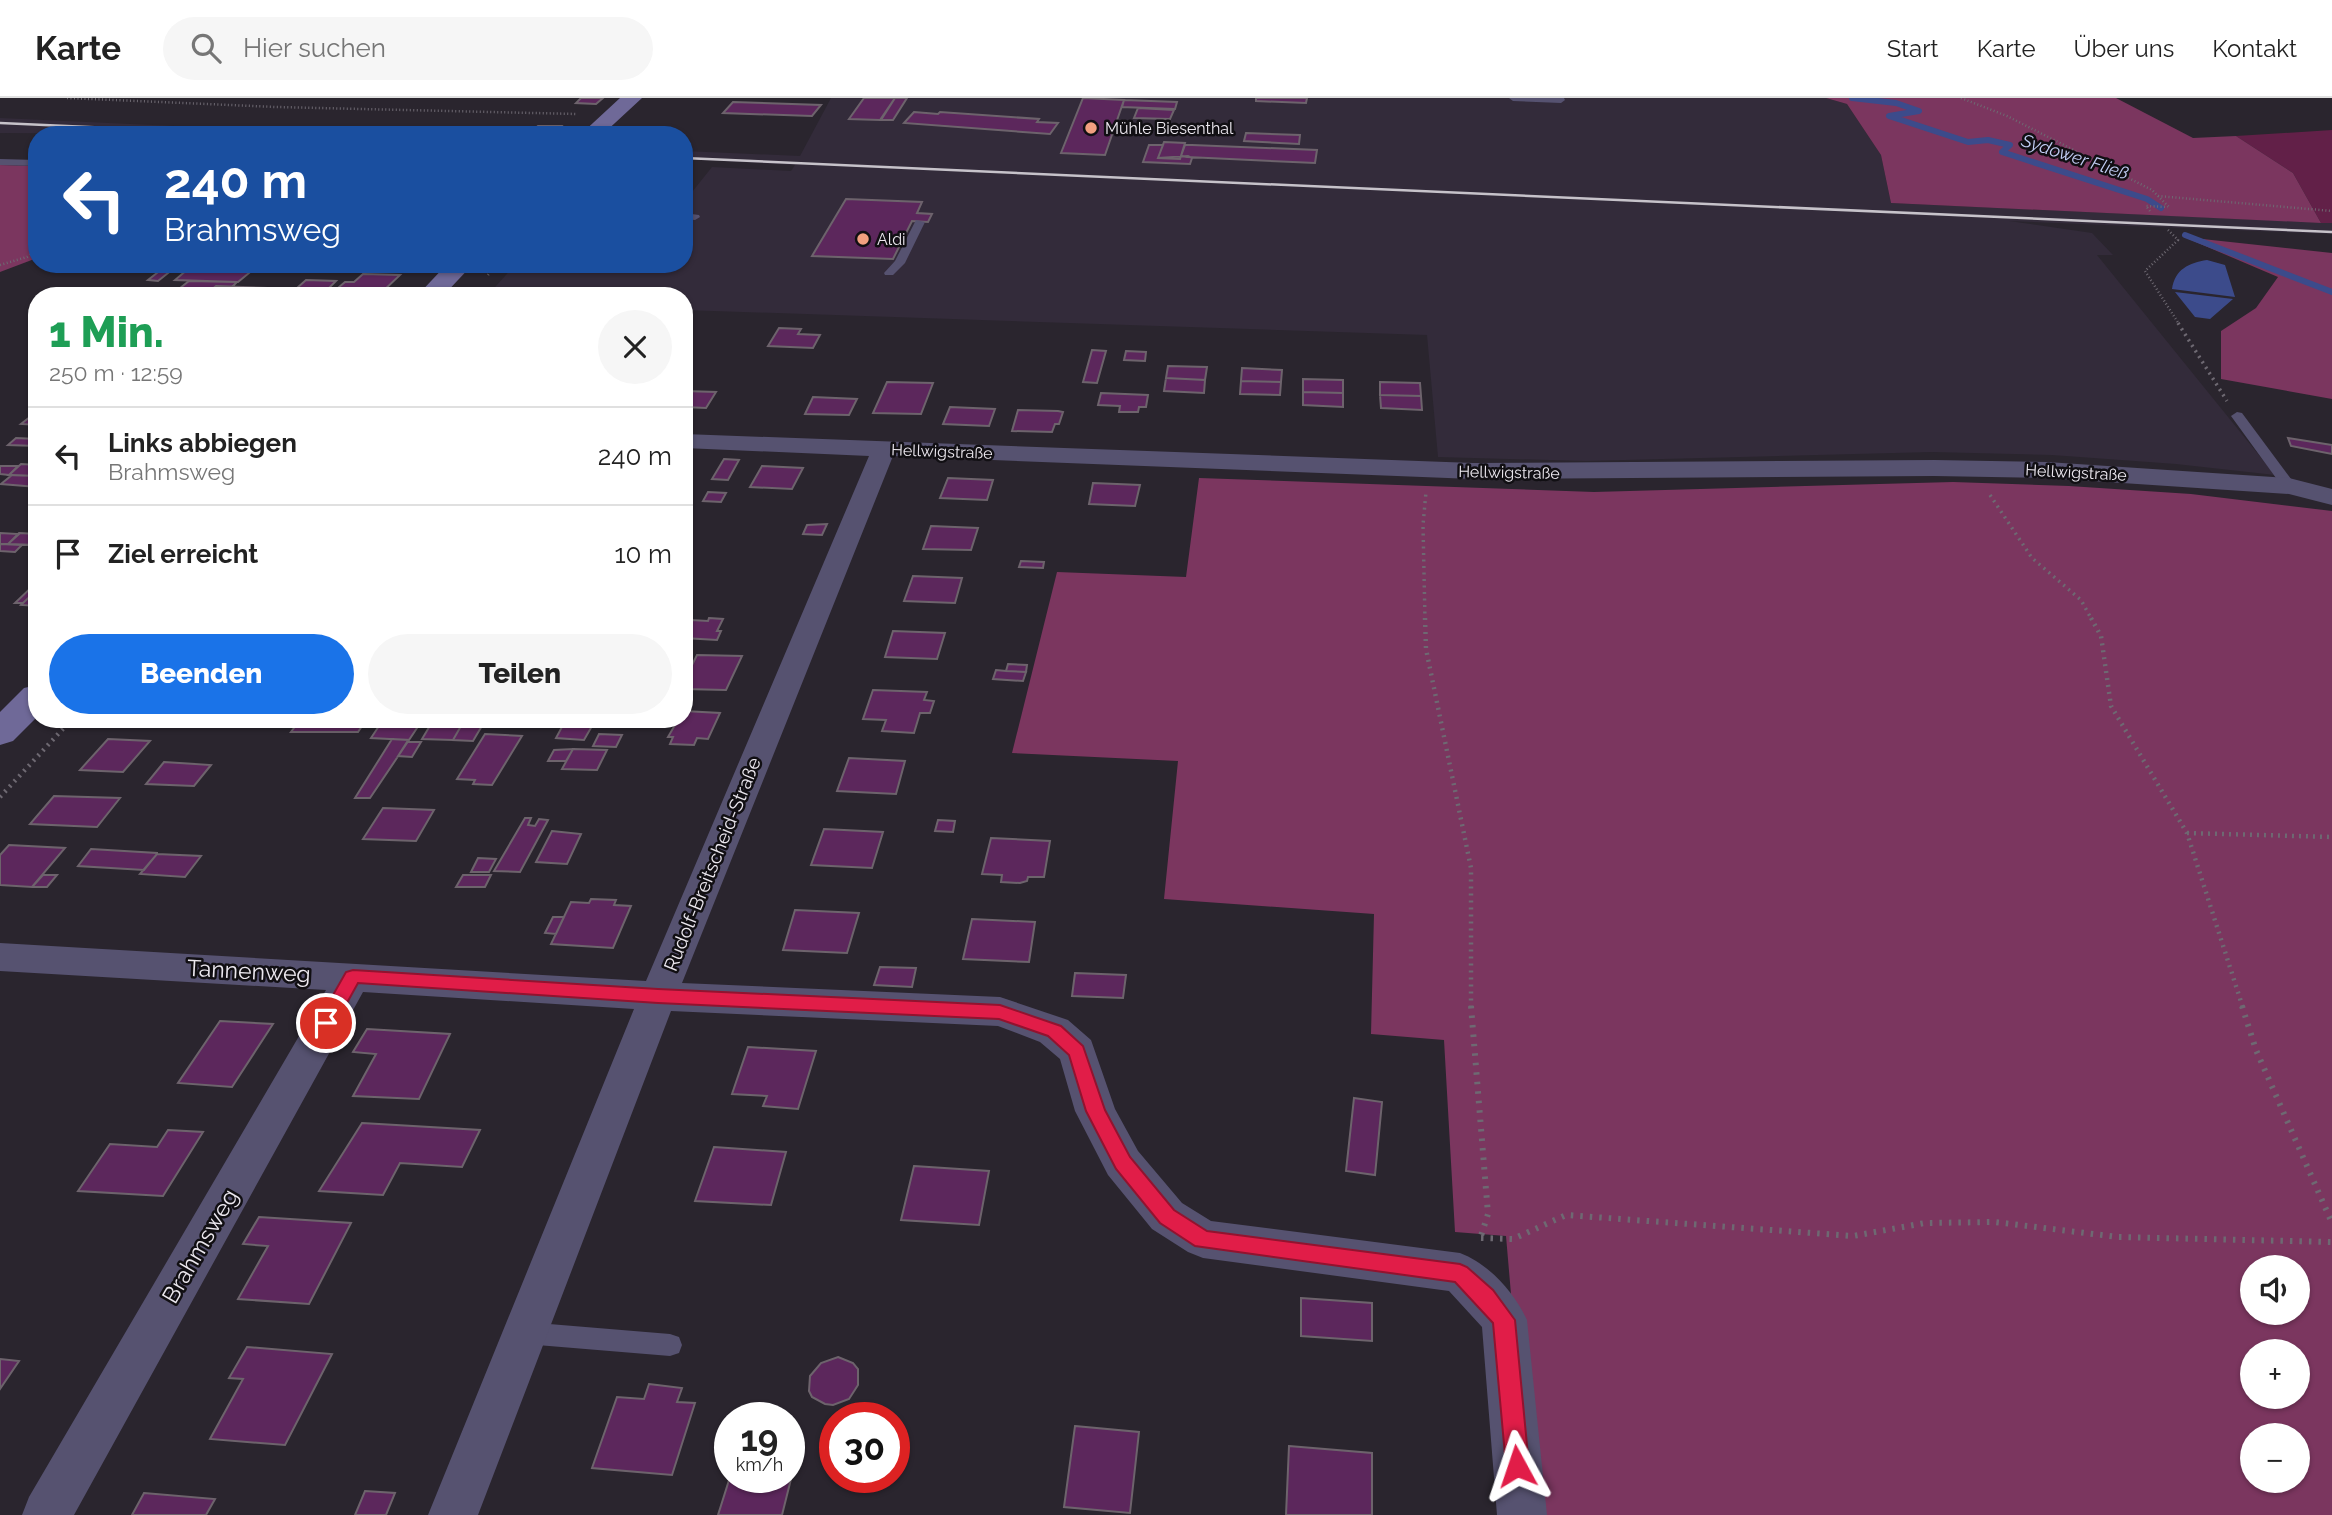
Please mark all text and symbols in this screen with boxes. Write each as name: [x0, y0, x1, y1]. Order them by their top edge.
search box: [163, 17, 653, 80]
text: Karte: [35, 29, 121, 68]
icon: search: [187, 29, 225, 67]
text: Hier suchen: [243, 33, 386, 63]
text: Start: [1887, 34, 1939, 63]
text: Karte: [1977, 34, 2036, 63]
text: Über uns: [2074, 34, 2174, 63]
text: Kontakt: [2212, 34, 2297, 63]
place label: Mühle Biesenthal: [1105, 119, 1234, 138]
marker: Mühle Biesenthal: [1083, 120, 1099, 136]
water label: Sydower Fließ: [2018, 129, 2131, 184]
text: 240 m: [164, 152, 307, 209]
icon: left: [49, 154, 140, 245]
text: Brahmsweg: [164, 211, 341, 248]
place label: Aldi: [877, 230, 906, 249]
marker: Aldi: [855, 231, 871, 247]
text: 1 Min.: [49, 308, 164, 357]
button: close: [598, 310, 672, 384]
text: 250 m · 12:59: [49, 359, 183, 386]
text: Links abbiegen: [108, 428, 297, 458]
icon: left: [49, 437, 87, 475]
street label: Hellwigstraße: [891, 440, 993, 463]
text: 240 m: [598, 441, 672, 471]
text: Brahmsweg: [108, 458, 235, 485]
street label: Hellwigstraße: [2025, 460, 2127, 485]
street label: Hellwigstraße: [1458, 462, 1560, 483]
icon: arrive: [49, 535, 87, 573]
text: Ziel erreicht: [108, 539, 258, 569]
text: 10 m: [614, 539, 672, 569]
button: Beenden: [49, 634, 354, 714]
button: Teilen: [368, 634, 672, 714]
street label: Rudolf-Breitscheid-Straße: [659, 754, 765, 974]
street label: Tannenweg: [187, 954, 311, 987]
pin: [296, 993, 356, 1053]
icon: arrive: [307, 1004, 345, 1042]
street label: Brahmsweg: [156, 1184, 243, 1308]
map controls: [2240, 1255, 2310, 1493]
button: sound: [2240, 1255, 2310, 1325]
button: +: [2240, 1339, 2310, 1409]
speed limit sign: 30: [819, 1402, 910, 1493]
text: 19: [741, 1418, 778, 1459]
button: −: [2240, 1423, 2310, 1493]
position arrow: [1480, 1429, 1554, 1503]
text: km/h: [736, 1454, 783, 1475]

